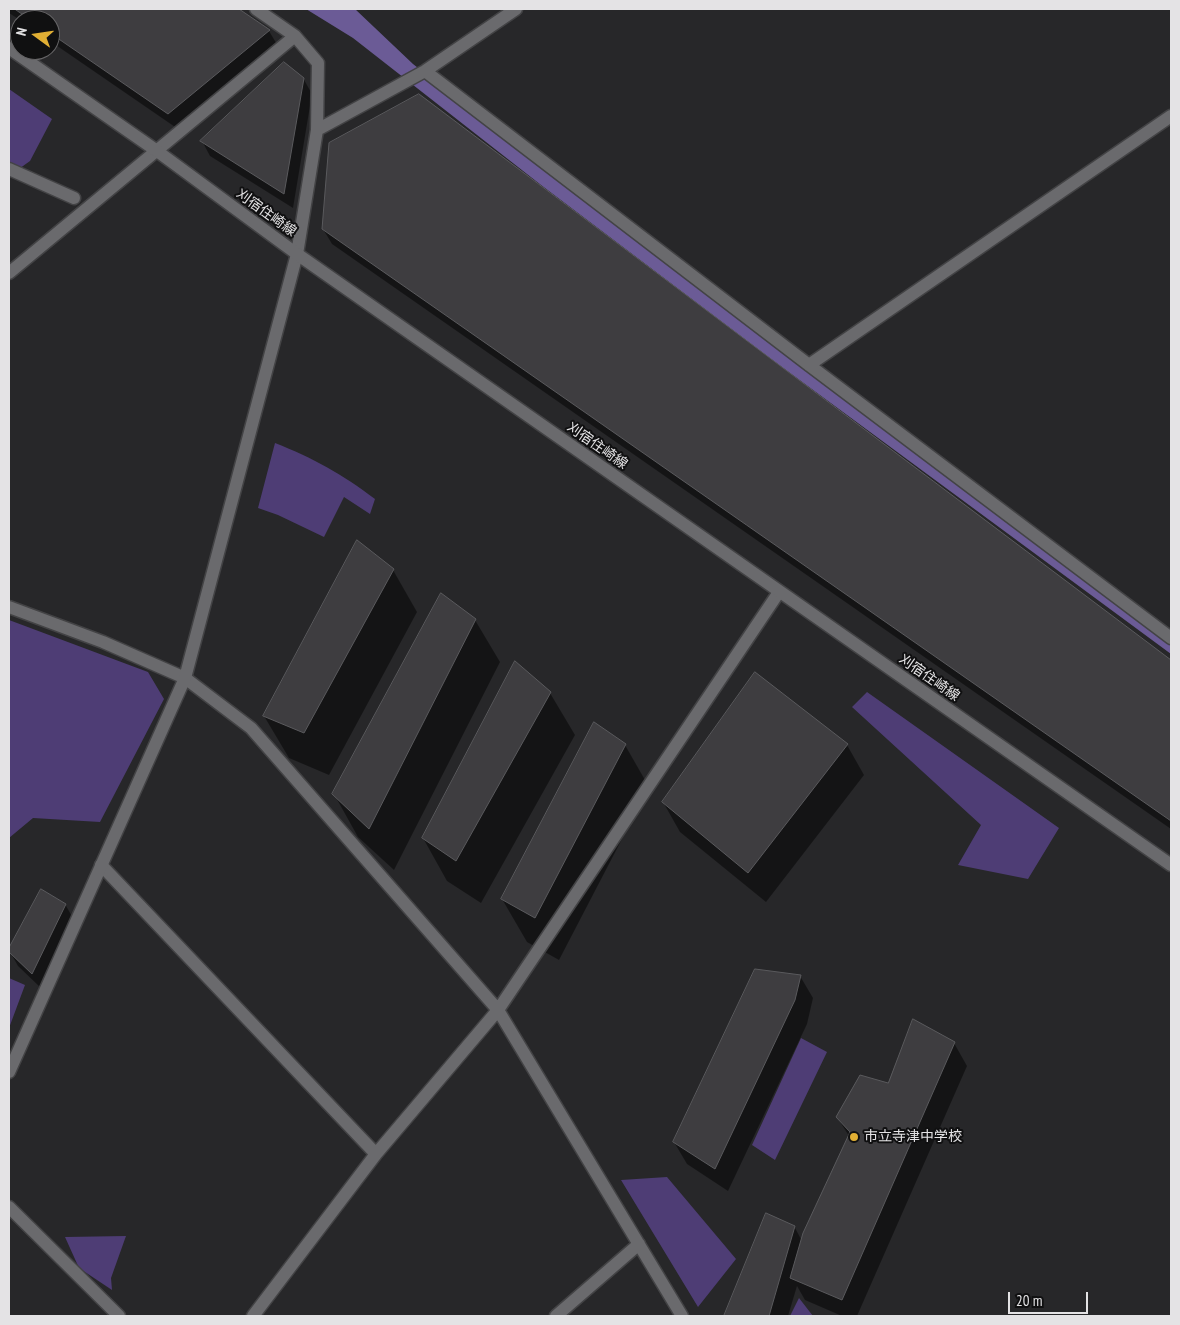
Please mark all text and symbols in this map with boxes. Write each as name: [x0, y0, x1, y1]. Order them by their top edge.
north arrow: [10, 10, 60, 60]
text: N: [12, 26, 31, 37]
street label: 刈宿住崎線: [233, 186, 299, 240]
street label: 刈宿住崎線: [564, 419, 630, 473]
street label: 刈宿住崎線: [896, 651, 962, 705]
place label: 市立寺津中学校: [864, 1129, 962, 1145]
marker: 市立寺津中学校: [848, 1131, 860, 1143]
scale bar: [1010, 1282, 1090, 1314]
text: 20 m: [1016, 1291, 1042, 1310]

